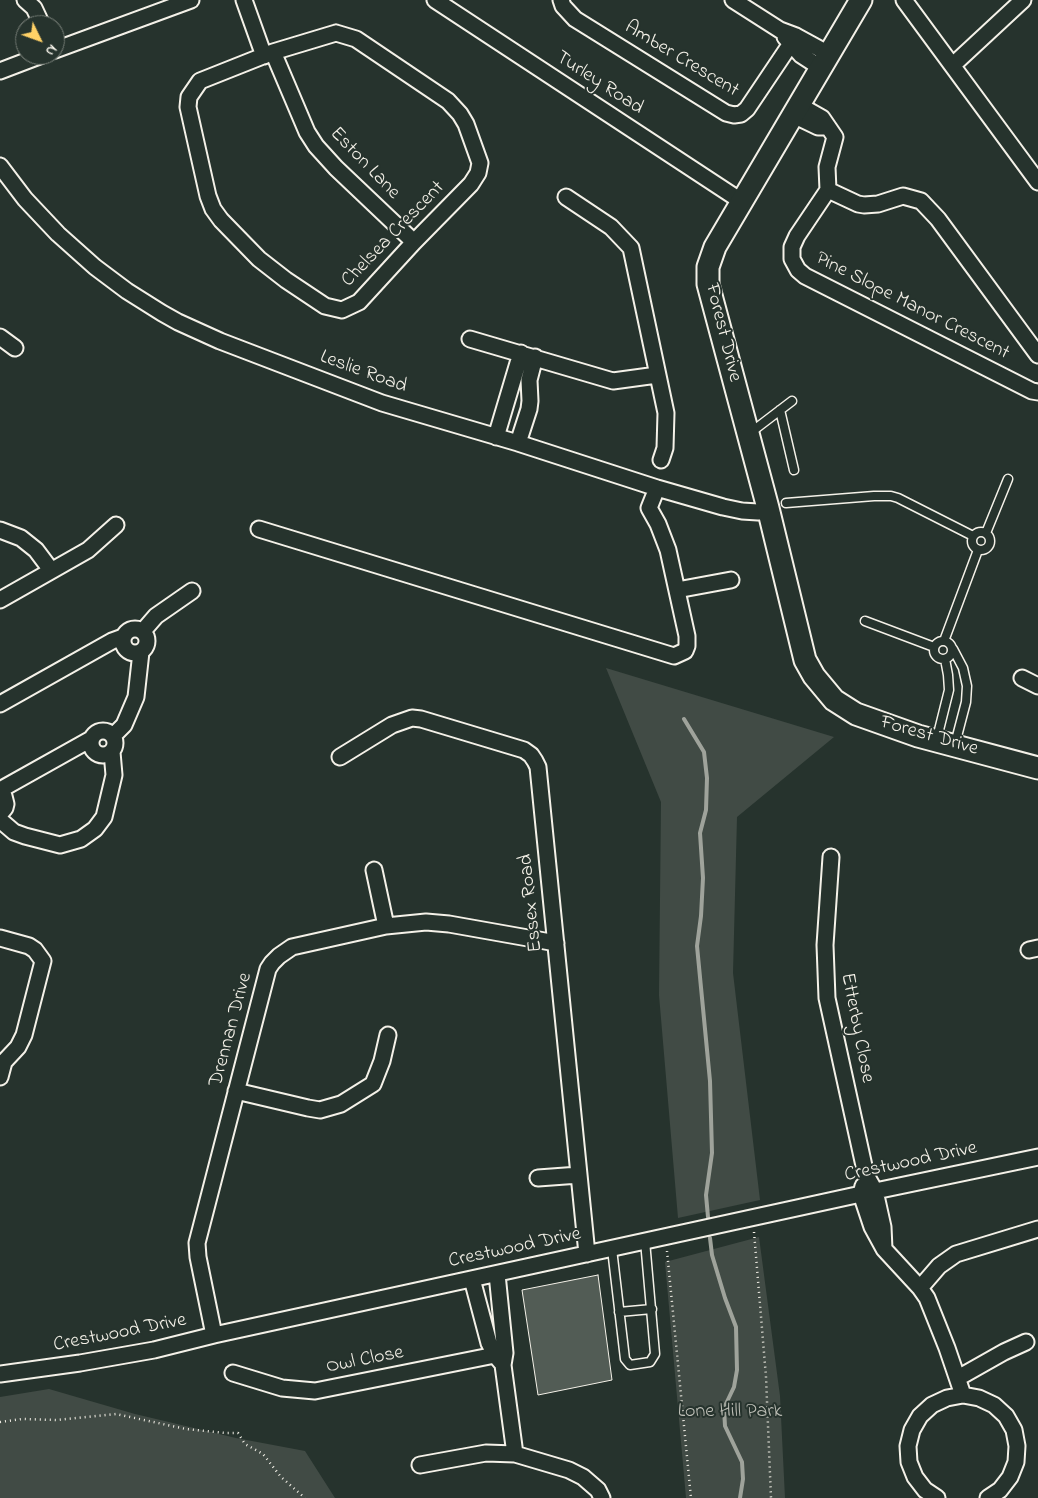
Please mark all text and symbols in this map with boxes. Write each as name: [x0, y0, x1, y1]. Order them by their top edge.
north arrow: [15, 15, 65, 65]
street label: Amber Crescent: [619, 16, 743, 104]
text: N: [40, 39, 62, 60]
street label: Turley Road: [551, 47, 647, 121]
street label: Eston Lane: [324, 123, 404, 205]
street label: Chelsea Crescent: [337, 177, 451, 293]
street label: Pine Slope Manor Crescent: [811, 248, 1013, 366]
street label: Forest Drive: [698, 281, 746, 385]
street label: Leslie Road: [316, 346, 410, 400]
street label: Forest Drive: [877, 712, 981, 762]
street label: Essex Road: [515, 853, 549, 953]
street label: Drennan Drive: [205, 970, 259, 1090]
street label: Etterby Close: [834, 971, 878, 1085]
street label: Crestwood Drive: [843, 1137, 979, 1189]
street label: Crestwood Drive: [447, 1223, 583, 1275]
street label: Crestwood Drive: [52, 1309, 188, 1359]
street label: Owl Close: [324, 1342, 406, 1380]
park label: Lone Hill Park: [678, 1401, 782, 1425]

